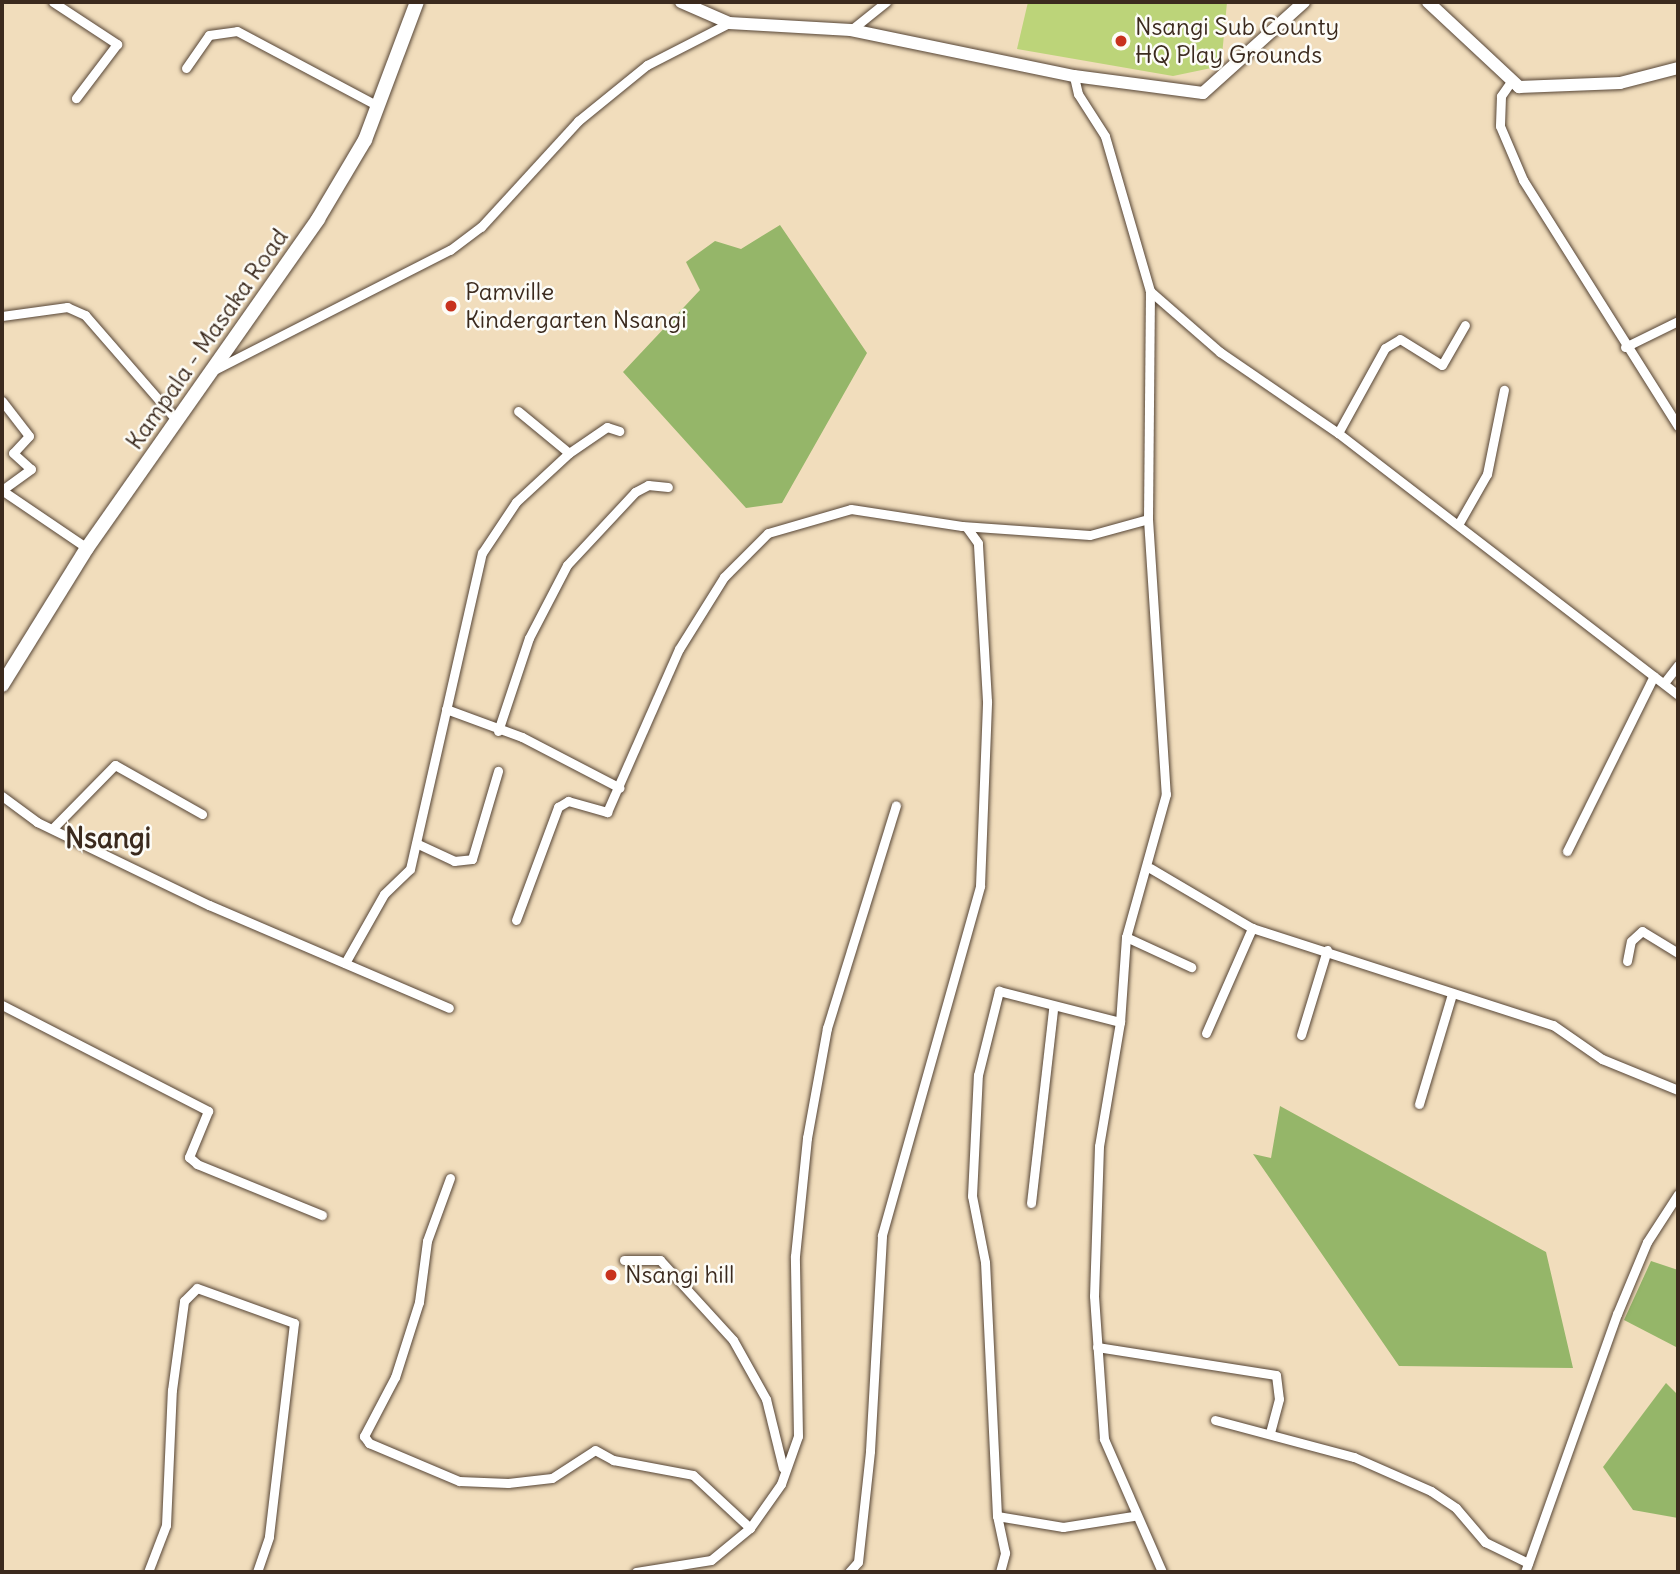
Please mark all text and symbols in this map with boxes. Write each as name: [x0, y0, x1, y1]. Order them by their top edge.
place label: Nsangi Sub County HQ Play Grounds: [1135, 13, 1339, 69]
marker: Nsangi Sub County HQ Play Grounds: [1113, 33, 1129, 49]
street label: Kampala - Masaka Road: [120, 223, 294, 455]
place label: Pamville Kindergarten Nsangi: [465, 278, 687, 334]
marker: Pamville Kindergarten Nsangi: [443, 298, 459, 314]
district label: Nsangi: [65, 821, 151, 855]
place label: Nsangi hill: [625, 1261, 734, 1289]
marker: Nsangi hill: [603, 1267, 619, 1283]

